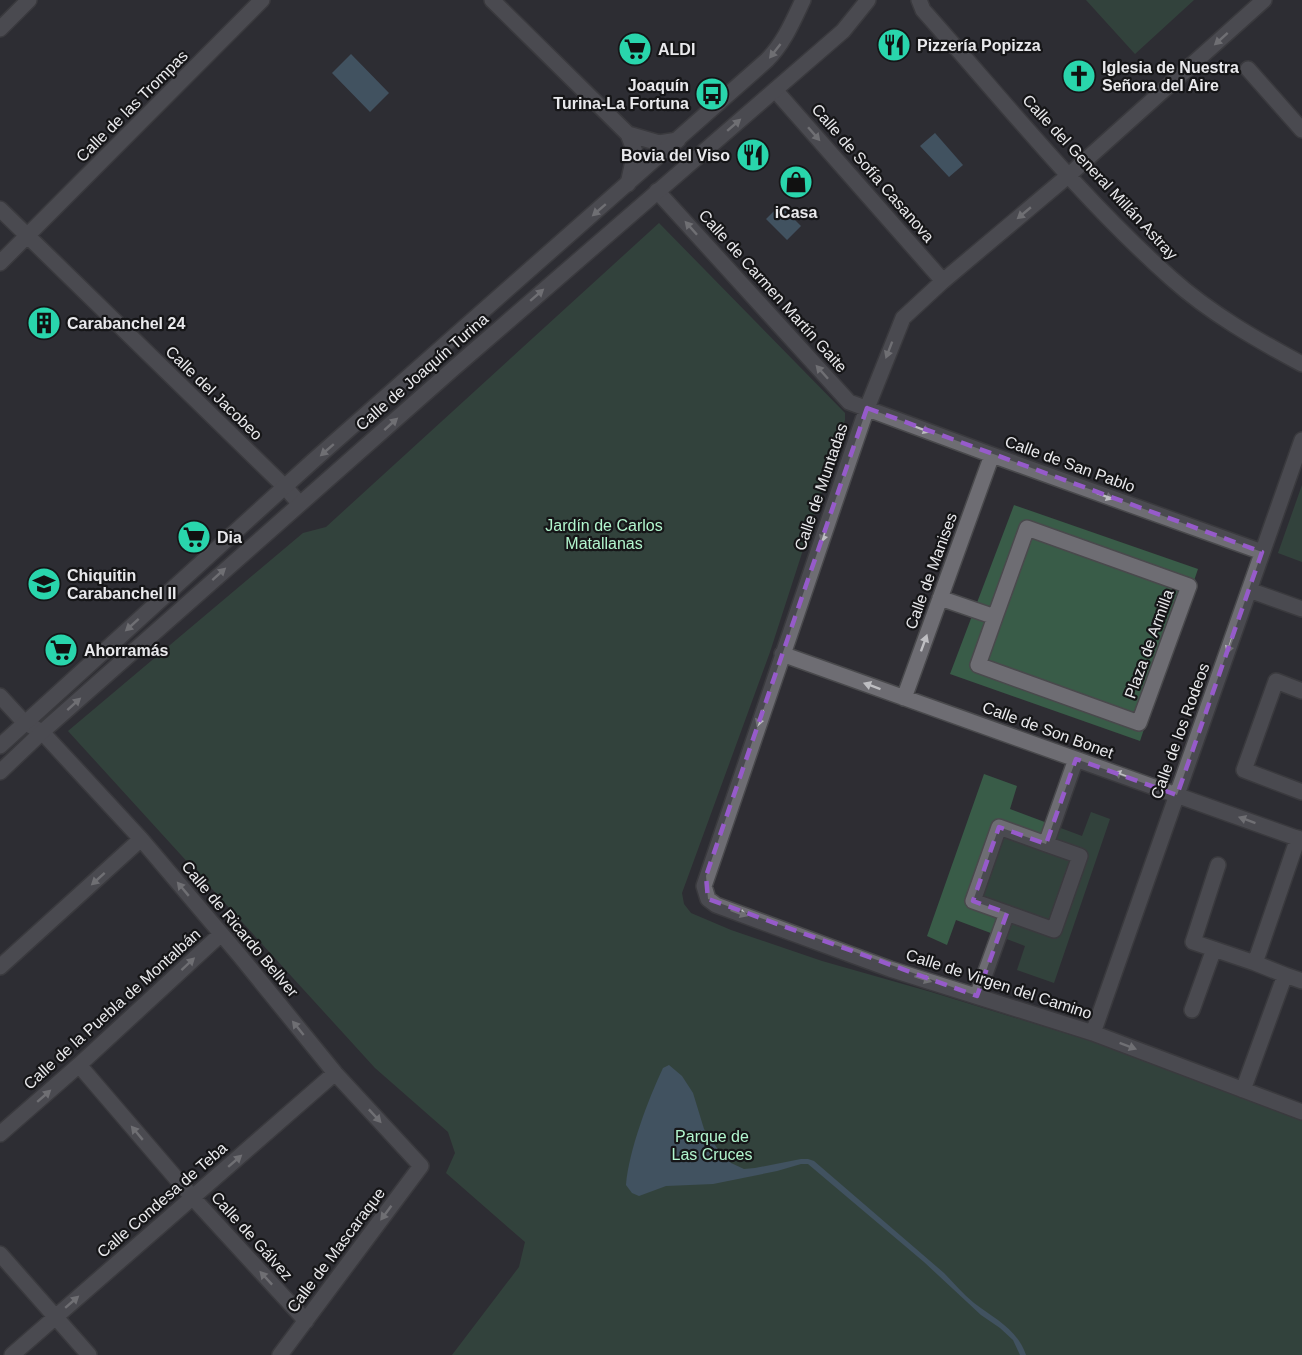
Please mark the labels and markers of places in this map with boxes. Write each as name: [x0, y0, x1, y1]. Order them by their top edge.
restaurant icon: Pizzería Popizza: [876, 27, 912, 63]
supermarket icon: ALDI: [617, 31, 653, 67]
place label: Pizzería Popizza: [917, 37, 1041, 54]
place label: ALDI: [658, 41, 695, 58]
church icon: Iglesia de Nuestra Señora del Aire: [1061, 58, 1097, 94]
place label: Iglesia de Nuestra Señora del Aire: [1102, 59, 1239, 94]
bus stop icon: Joaquín Turina-La Fortuna: [694, 76, 730, 112]
place label: Joaquín Turina-La Fortuna: [553, 77, 689, 112]
restaurant icon: Bovia del Viso: [735, 137, 771, 173]
place label: Bovia del Viso: [621, 147, 730, 164]
shop icon: iCasa: [778, 164, 814, 200]
place label: iCasa: [775, 204, 817, 221]
building icon: Carabanchel 24: [26, 305, 62, 341]
place label: Carabanchel 24: [67, 315, 185, 332]
supermarket icon: Dia: [176, 519, 212, 555]
place label: Dia: [217, 529, 242, 546]
school or university icon: Chiquitin Carabanchel II: [26, 566, 62, 602]
place label: Chiquitin Carabanchel II: [67, 567, 176, 602]
supermarket icon: Ahorramás: [43, 632, 79, 668]
place label: Ahorramás: [84, 642, 169, 659]

